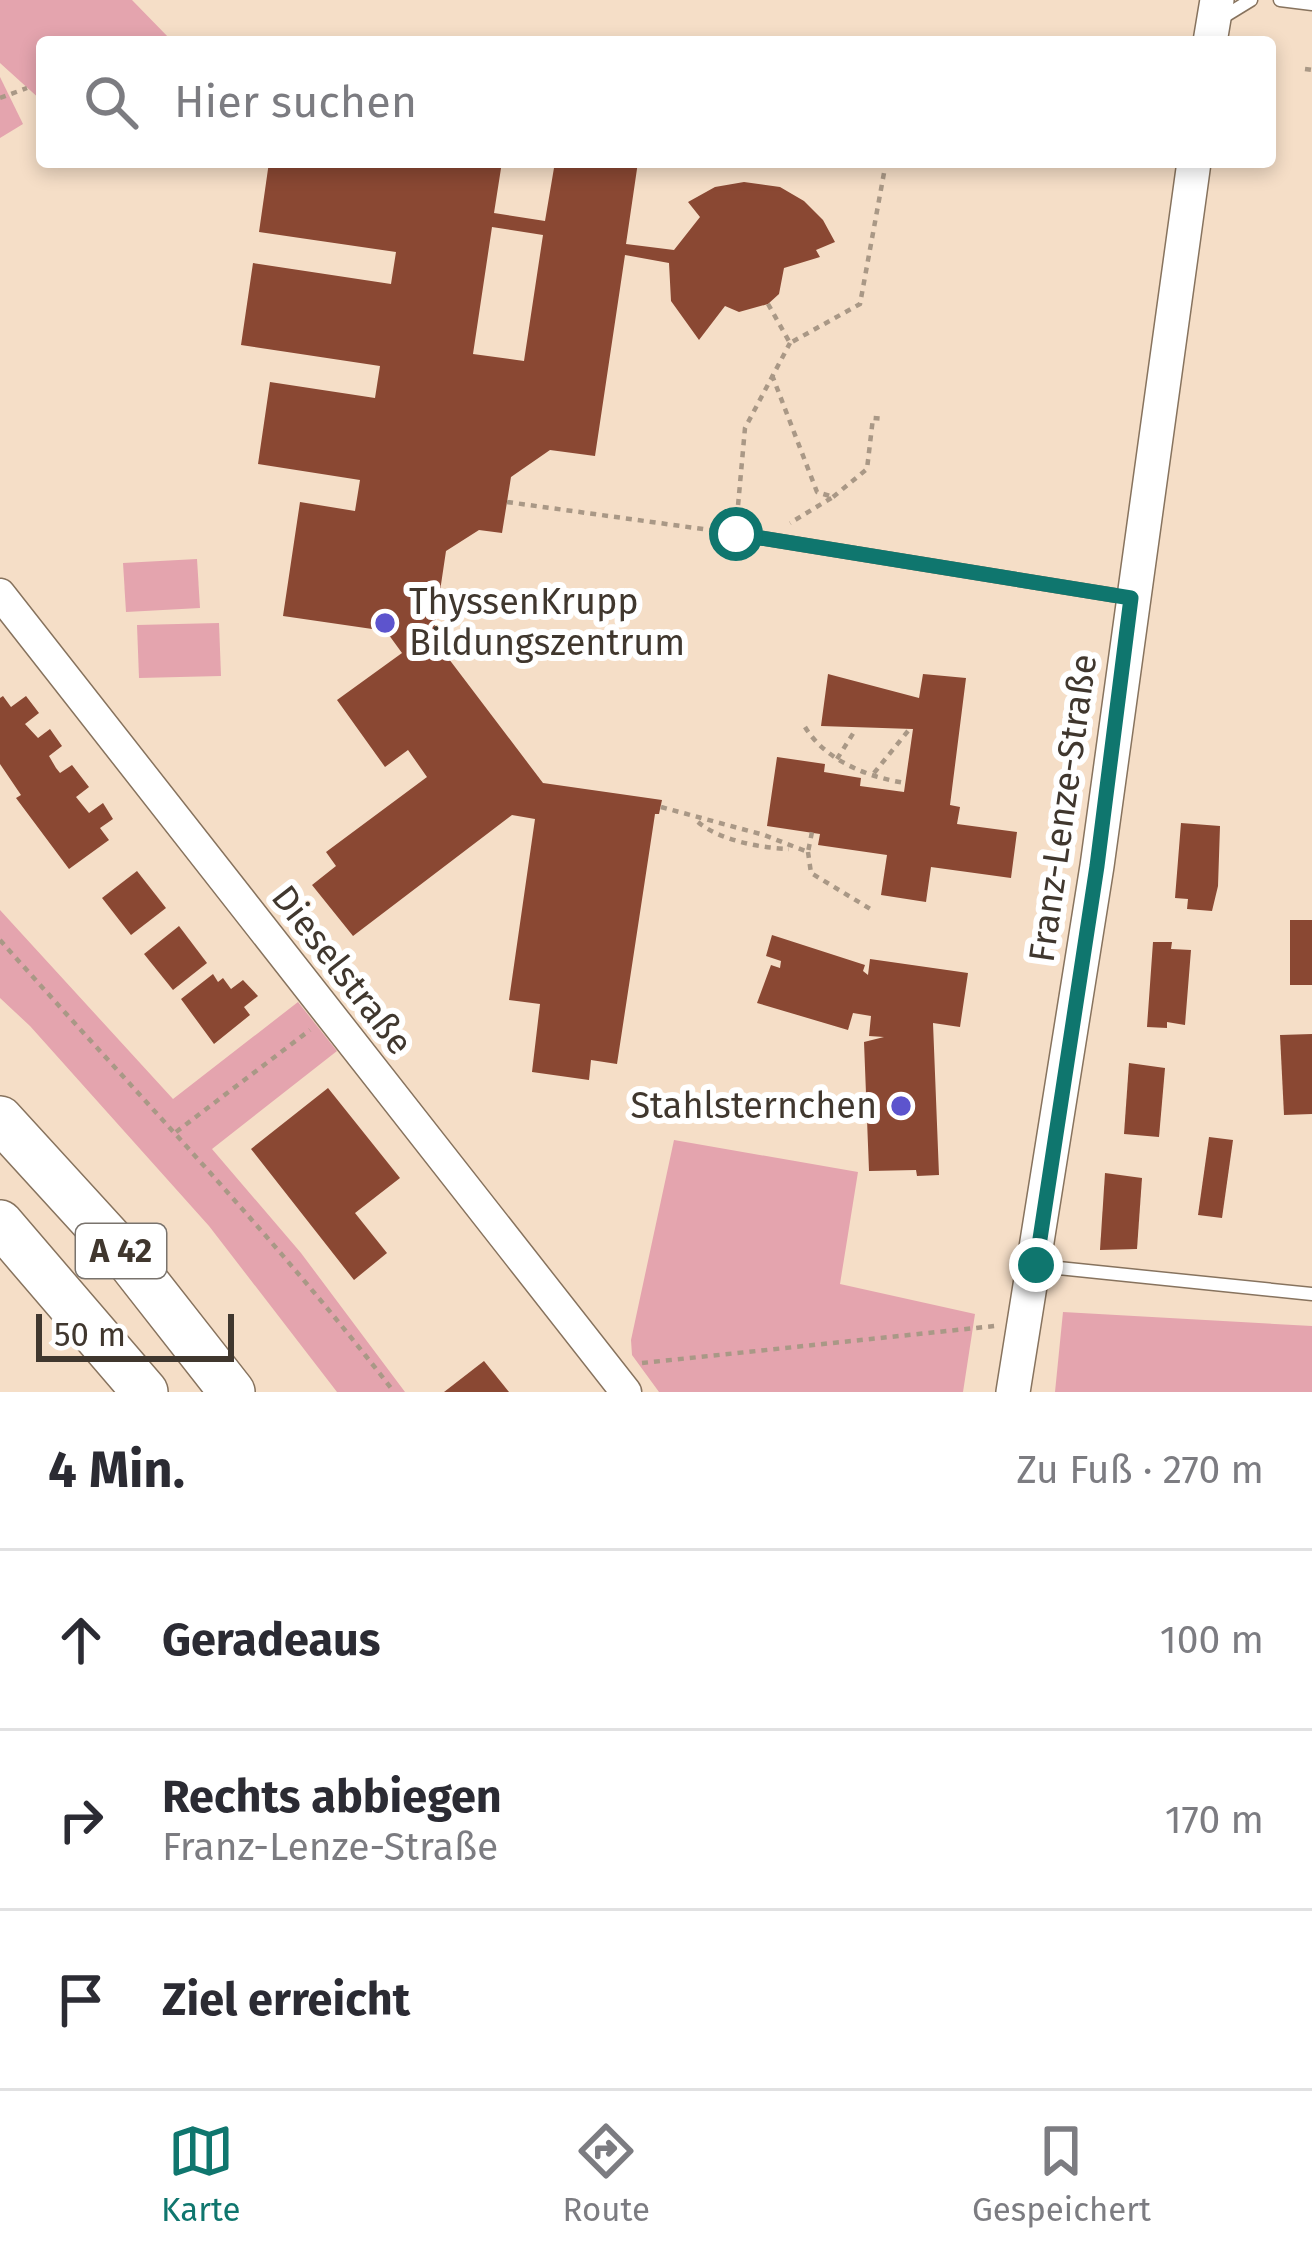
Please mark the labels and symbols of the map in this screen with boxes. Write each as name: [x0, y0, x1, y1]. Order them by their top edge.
route start: [709, 507, 763, 561]
place label: ThyssenKrupp Bildungszentrum: [409, 580, 685, 665]
marker: ThyssenKrupp Bildungszentrum: [372, 610, 398, 636]
street label: Franz-Lenze-Straße: [1020, 651, 1106, 965]
street label: Dieselstraße: [262, 876, 422, 1064]
place label: Stahlsternchen: [631, 1084, 877, 1128]
marker: Stahlsternchen: [888, 1093, 914, 1119]
road number: A 42: [76, 1224, 166, 1278]
route end: [1009, 1238, 1063, 1292]
scale bar: [36, 1308, 234, 1361]

